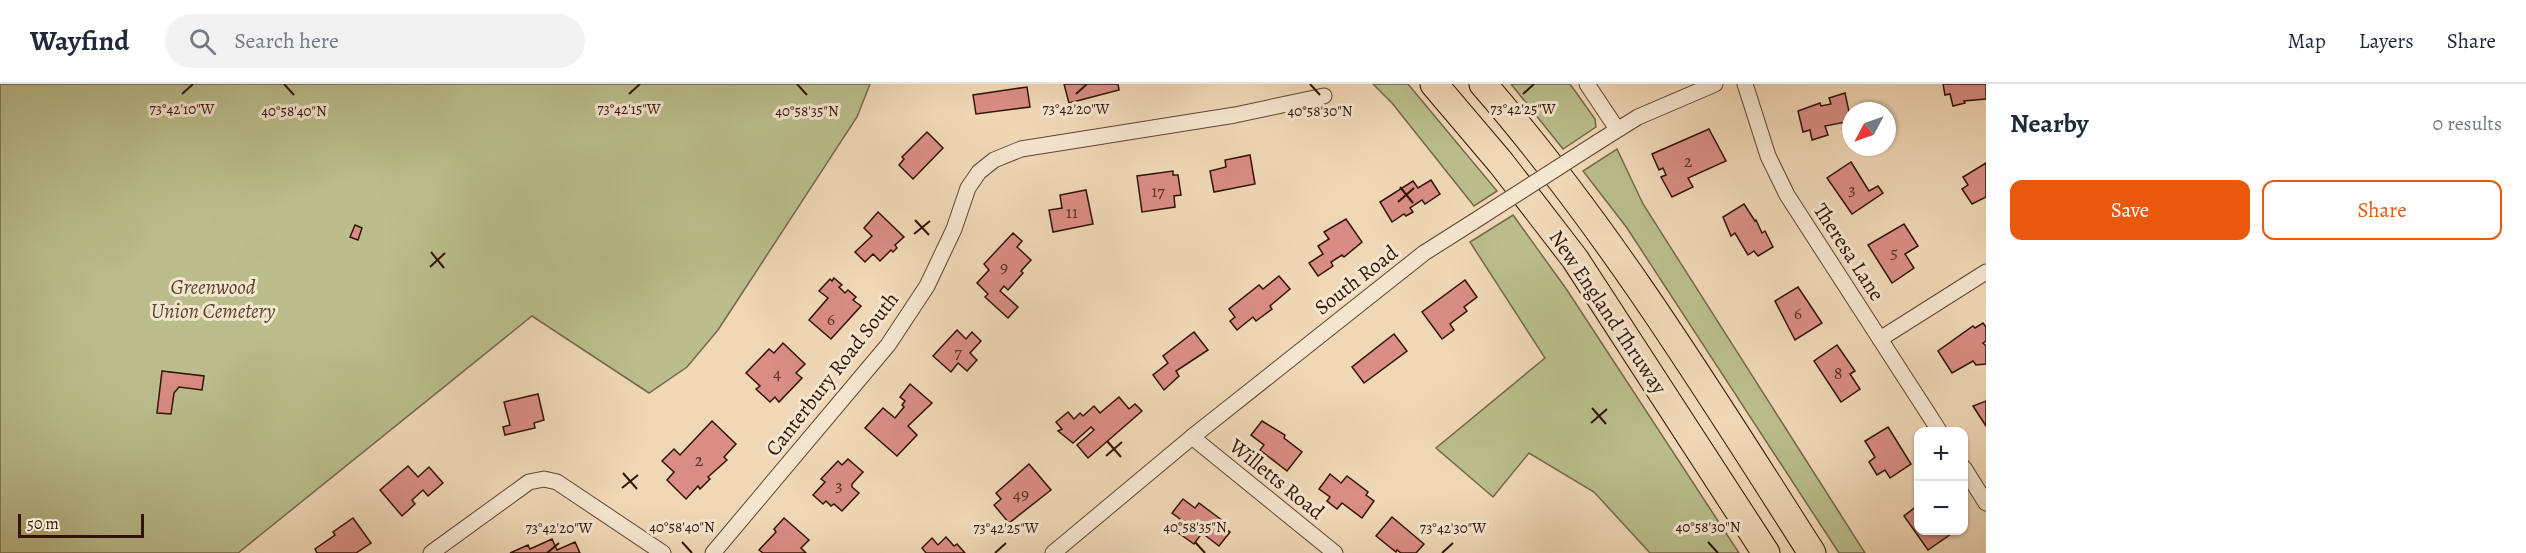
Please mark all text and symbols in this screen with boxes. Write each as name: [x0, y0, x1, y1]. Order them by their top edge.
search box: [165, 14, 585, 68]
text: Wayfind: [30, 22, 129, 60]
icon: search: [186, 25, 219, 58]
text: Search here: [234, 26, 339, 56]
text: Map: [2287, 27, 2326, 55]
text: Layers: [2359, 27, 2414, 55]
text: Share: [2447, 27, 2496, 55]
text: 73°42'10"W: [149, 99, 215, 119]
text: 73°42'15"W: [597, 99, 661, 119]
text: 73°42'20"W: [1042, 99, 1110, 119]
text: 73°42'25"W: [1490, 99, 1556, 119]
text: 40°58'40"N: [261, 101, 327, 121]
text: 40°58'35"N: [775, 101, 839, 121]
text: 40°58'30"N: [1287, 101, 1353, 121]
north arrow: [1842, 102, 1896, 156]
text: Nearby: [2010, 106, 2089, 141]
text: 0 results: [2433, 110, 2502, 137]
house number: 2: [1684, 149, 1693, 173]
house number: 3: [1848, 177, 1856, 201]
house number: 17: [1151, 179, 1165, 203]
button: Save: [2010, 180, 2250, 240]
button: Share: [2262, 180, 2502, 240]
street label: Theresa Lane: [1807, 198, 1891, 306]
house number: 11: [1066, 200, 1078, 224]
street label: New England Thruway: [1543, 225, 1674, 400]
street label: South Road: [1309, 238, 1404, 321]
house number: 5: [1890, 240, 1898, 264]
house number: 9: [1000, 255, 1008, 279]
park label: Greenwood Union Cemetery: [151, 273, 275, 325]
street label: Canterbury Road South: [759, 286, 905, 462]
house number: 6: [1794, 301, 1802, 325]
house number: 6: [827, 307, 835, 331]
house number: 7: [954, 340, 962, 364]
house number: 4: [773, 361, 781, 385]
house number: 8: [1834, 361, 1842, 385]
map controls: [1914, 427, 1968, 535]
button: +: [1914, 427, 1968, 481]
street label: Willetts Road: [1223, 431, 1331, 526]
house number: 2: [695, 448, 704, 472]
house number: 3: [835, 473, 843, 497]
button: −: [1914, 481, 1968, 535]
house number: 49: [1013, 482, 1029, 506]
scale bar: [18, 511, 144, 538]
text: 50 m: [27, 513, 59, 535]
text: 40°58'40"N: [649, 517, 715, 537]
text: 40°58'35"N: [1163, 517, 1227, 537]
text: 40°58'30"N: [1675, 517, 1741, 537]
text: 73°42'20"W: [525, 518, 593, 538]
text: 73°42'25"W: [973, 518, 1039, 538]
text: 73°42'30"W: [1420, 518, 1486, 538]

